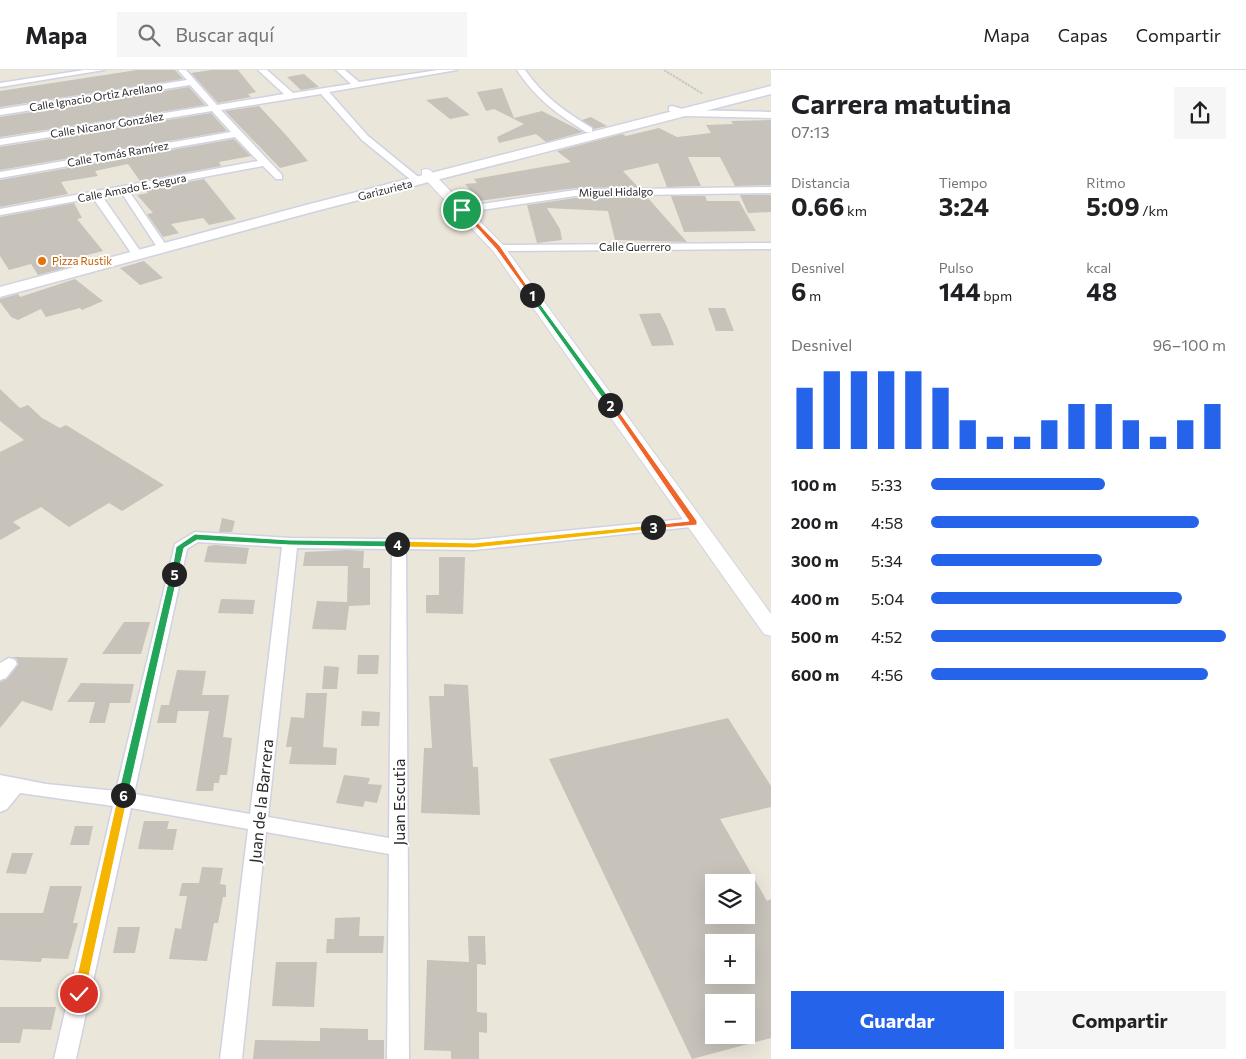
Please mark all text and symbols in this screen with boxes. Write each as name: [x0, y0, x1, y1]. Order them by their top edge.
search box: [117, 12, 467, 57]
text: Mapa: [25, 20, 87, 49]
icon: search: [135, 21, 163, 49]
text: Buscar aquí: [175, 23, 274, 46]
text: Mapa: [983, 24, 1030, 46]
text: Capas: [1058, 24, 1108, 46]
text: Compartir: [1136, 24, 1221, 46]
street label: Calle Ignacio Ortiz Arellano: [28, 79, 164, 113]
text: Carrera matutina: [791, 86, 1011, 120]
button: share: [1174, 87, 1226, 139]
street label: Calle Nicanor González: [49, 109, 165, 140]
text: 07:13: [791, 122, 830, 141]
street label: Calle Tomás Ramírez: [66, 138, 170, 169]
street label: Calle Amado E. Segura: [76, 171, 187, 204]
text: Distancia: [791, 174, 850, 191]
text: Tiempo: [939, 174, 987, 191]
text: Ritmo: [1086, 174, 1126, 191]
street label: Garizurieta: [356, 176, 414, 203]
street label: Miguel Hidalgo: [579, 184, 654, 199]
pin: [441, 189, 483, 231]
text: 0.66: [791, 191, 844, 221]
text: 3:24: [939, 191, 989, 221]
text: 5:09: [1086, 191, 1140, 221]
icon: arrive: [448, 196, 476, 224]
text: km: [844, 202, 867, 219]
text: /km: [1140, 202, 1168, 219]
street label: Calle Guerrero: [599, 240, 671, 253]
place label: Pizza Rustik: [52, 254, 112, 267]
marker: Pizza Rustik: [36, 255, 48, 267]
text: Desnivel: [791, 259, 845, 276]
text: Pulso: [939, 259, 974, 276]
text: kcal: [1086, 259, 1111, 276]
text: 6: [791, 276, 806, 306]
text: 144: [939, 276, 981, 306]
text: 48: [1086, 276, 1117, 306]
pin: 1: [520, 282, 544, 308]
text: 1: [529, 287, 536, 304]
text: m: [806, 287, 821, 304]
text: bpm: [981, 287, 1012, 304]
text: Desnivel: [791, 335, 852, 354]
text: 96–100 m: [1152, 335, 1226, 354]
pin: 2: [598, 392, 622, 418]
text: 2: [607, 397, 614, 414]
text: 100 m: [791, 475, 837, 494]
text: 5:33: [871, 475, 902, 494]
text: 200 m: [791, 513, 838, 532]
text: 4:58: [871, 513, 903, 532]
pin: 3: [640, 514, 666, 540]
text: 3: [649, 519, 658, 536]
pin: 4: [384, 532, 410, 556]
text: 4: [393, 536, 402, 553]
text: 300 m: [791, 551, 839, 570]
text: 5:34: [871, 551, 903, 570]
pin: 5: [162, 562, 186, 586]
text: 5: [170, 566, 179, 583]
text: 400 m: [791, 589, 839, 608]
text: 5:04: [871, 589, 904, 608]
text: 500 m: [791, 627, 839, 646]
text: 4:52: [871, 627, 902, 646]
text: 600 m: [791, 665, 839, 684]
text: 4:56: [871, 665, 903, 684]
street label: Juan de la Barrera: [245, 738, 276, 864]
street label: Juan Escutia: [389, 759, 408, 845]
pin: 6: [110, 782, 136, 808]
text: 6: [119, 787, 128, 804]
map controls: [705, 874, 755, 1044]
button: layers: [705, 874, 755, 924]
button: +: [705, 934, 755, 984]
pin: [58, 973, 100, 1015]
icon: check: [65, 980, 93, 1008]
button: Guardar: [791, 991, 1004, 1049]
button: Compartir: [1014, 991, 1226, 1049]
button: −: [705, 994, 755, 1044]

